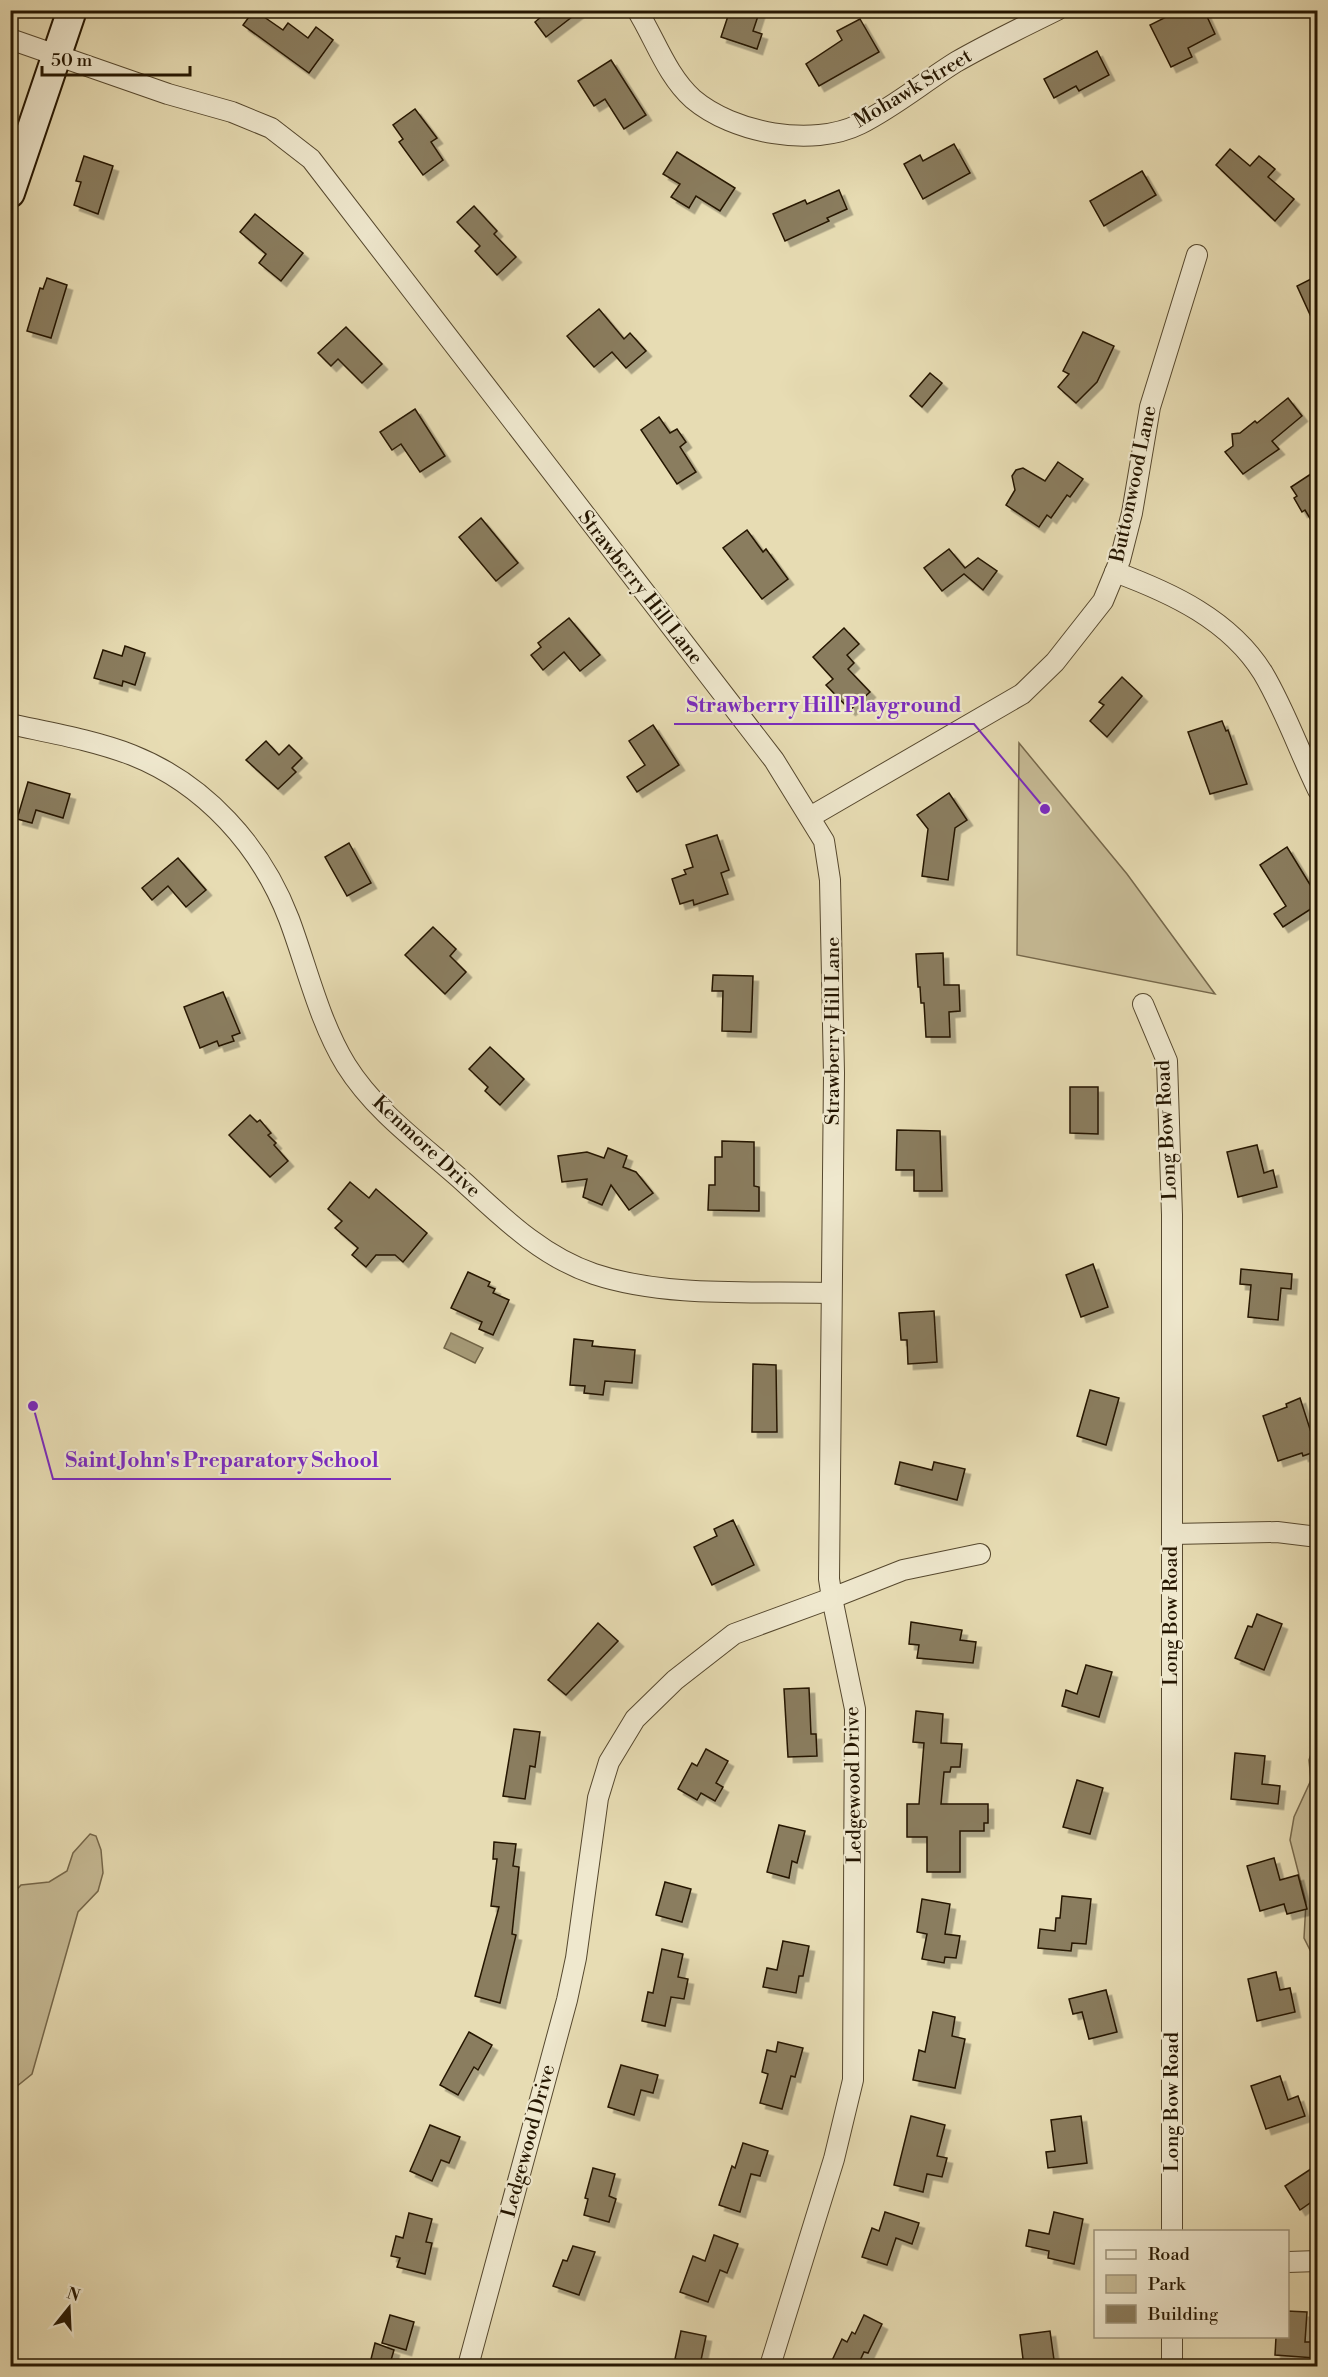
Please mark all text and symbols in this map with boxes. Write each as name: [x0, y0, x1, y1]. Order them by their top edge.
scale bar: [42, 39, 190, 77]
street label: Mohawk Street: [849, 44, 977, 134]
text: 50 m: [51, 49, 93, 72]
street label: Buttonwood Lane: [1105, 403, 1163, 566]
street label: Strawberry Hill Lane: [572, 506, 708, 670]
callout: Strawberry Hill Playground: [674, 685, 974, 724]
text: Strawberry Hill Playground: [686, 693, 962, 719]
street label: Strawberry Hill Lane: [821, 937, 846, 1125]
street label: Long Bow Road: [1151, 1059, 1183, 1201]
street label: Kenmore Drive: [367, 1090, 485, 1204]
callout: Saint John's Preparatory School: [53, 1440, 391, 1479]
text: Saint John's Preparatory School: [65, 1448, 379, 1474]
street label: Long Bow Road: [1159, 1545, 1184, 1686]
street label: Ledgewood Drive: [840, 1706, 868, 1864]
street label: Long Bow Road: [1160, 2031, 1185, 2172]
street label: Ledgewood Drive: [497, 2062, 561, 2220]
legend: [1094, 2230, 1289, 2338]
text: Road: [1148, 2243, 1191, 2266]
text: Park: [1148, 2273, 1187, 2296]
north arrow: [39, 2278, 99, 2338]
text: N: [64, 2283, 83, 2306]
text: Building: [1147, 2303, 1219, 2326]

